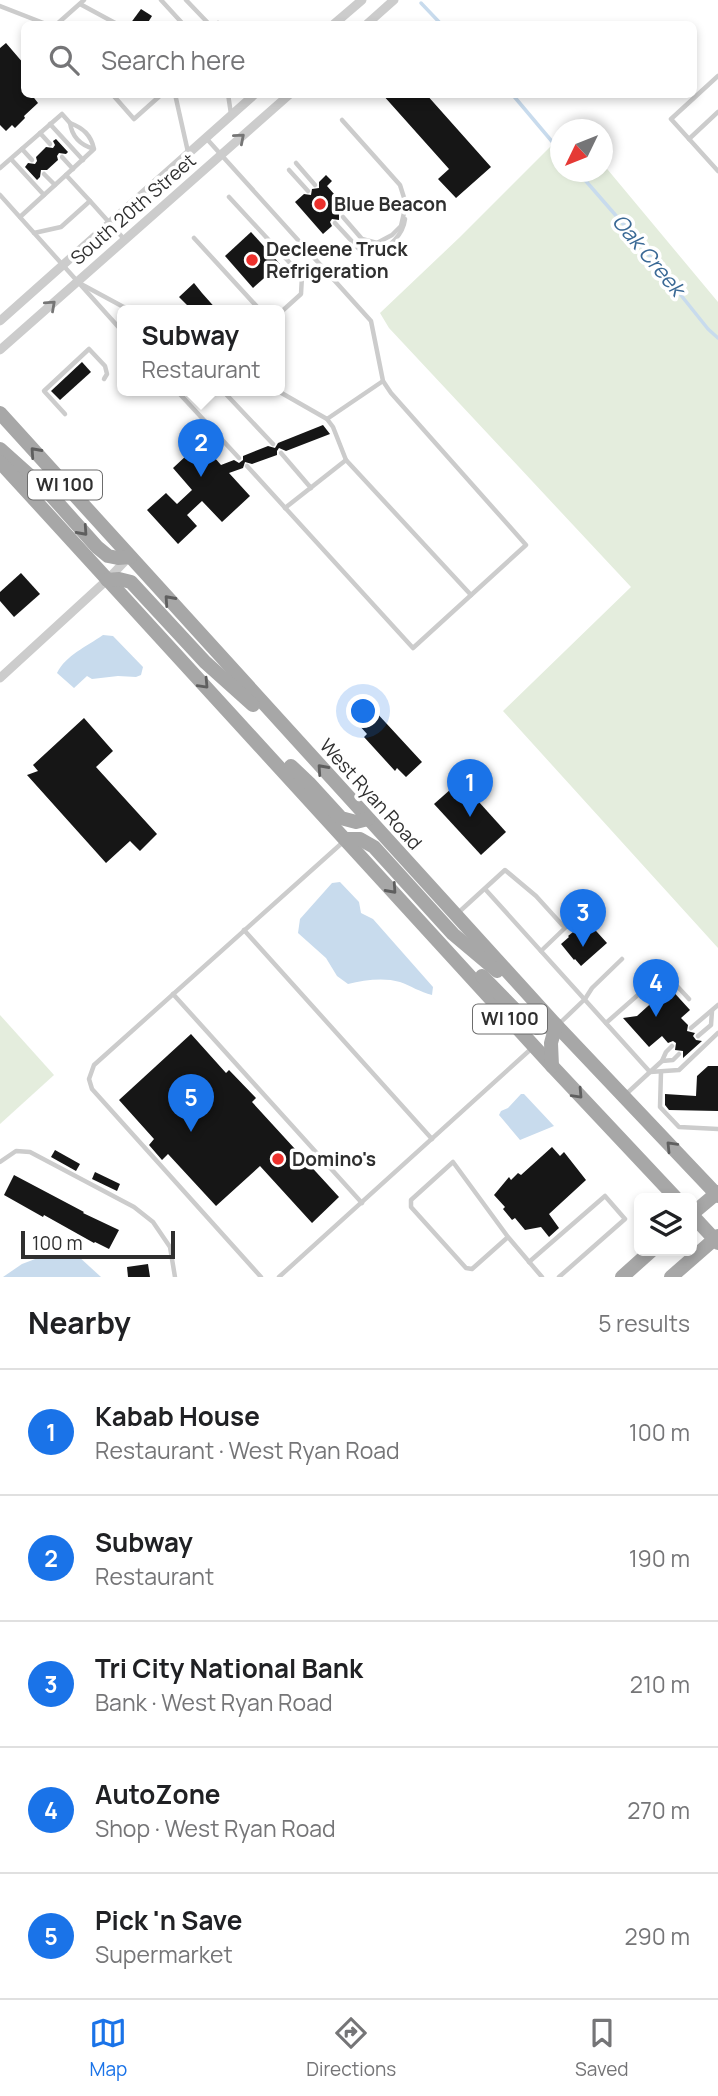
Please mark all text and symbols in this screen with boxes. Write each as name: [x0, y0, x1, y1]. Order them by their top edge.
search box: [21, 21, 697, 98]
icon: search: [45, 41, 83, 79]
text: Search here: [101, 42, 246, 78]
north arrow: [550, 119, 613, 182]
one-way arrow: [232, 134, 245, 146]
street label: South 20th Street: [65, 147, 201, 271]
place label: Blue Beacon: [334, 191, 447, 217]
marker: Blue Beacon: [312, 196, 328, 212]
water label: Oak Creek: [606, 208, 693, 303]
place label: Decleene Truck Refrigeration: [266, 236, 408, 284]
marker: Decleene Truck Refrigeration: [244, 252, 260, 268]
one-way arrow: [43, 301, 56, 313]
popup: [117, 305, 285, 396]
text: Subway: [141, 317, 239, 353]
text: Restaurant: [141, 353, 261, 385]
pin: 2: [178, 419, 224, 477]
one-way arrow: [30, 447, 43, 460]
road number: WI 100: [28, 471, 102, 500]
one-way arrow: [75, 523, 88, 536]
one-way arrow: [165, 595, 177, 608]
one-way arrow: [195, 676, 208, 689]
your location: [346, 694, 380, 728]
street label: West Ryan Road: [314, 733, 428, 855]
pin: 1: [447, 759, 493, 817]
one-way arrow: [318, 764, 330, 777]
one-way arrow: [384, 881, 396, 894]
pin: 3: [560, 889, 606, 947]
pin: 4: [633, 959, 679, 1017]
road number: WI 100: [473, 1004, 547, 1034]
pin: 5: [168, 1074, 214, 1132]
one-way arrow: [570, 1085, 583, 1098]
one-way arrow: [667, 1141, 679, 1154]
place label: Domino's: [292, 1146, 376, 1172]
marker: Domino's: [270, 1151, 286, 1167]
map controls: [634, 1193, 697, 1256]
button: layers: [634, 1193, 697, 1256]
scale bar: [21, 1228, 175, 1260]
text: 100 m: [32, 1230, 83, 1256]
text: Nearby: [28, 1302, 131, 1343]
text: 5 results: [598, 1307, 690, 1339]
text: Kabab House: [95, 1398, 260, 1434]
text: 1: [46, 1416, 56, 1448]
text: 100 m: [629, 1416, 690, 1448]
text: Restaurant · West Ryan Road: [95, 1434, 400, 1466]
text: Subway: [95, 1524, 193, 1560]
text: 2: [44, 1542, 58, 1574]
text: 190 m: [629, 1542, 690, 1574]
text: Restaurant: [95, 1560, 214, 1592]
text: Tri City National Bank: [95, 1650, 363, 1686]
text: 3: [44, 1668, 58, 1700]
text: 210 m: [630, 1668, 690, 1700]
text: Bank · West Ryan Road: [95, 1686, 333, 1718]
text: AutoZone: [95, 1776, 220, 1812]
text: 4: [44, 1794, 58, 1826]
text: 270 m: [627, 1794, 690, 1826]
text: Shop · West Ryan Road: [95, 1812, 336, 1844]
text: Pick 'n Save: [95, 1902, 242, 1938]
text: 5: [44, 1920, 58, 1952]
text: 290 m: [624, 1920, 690, 1952]
text: Supermarket: [95, 1938, 233, 1970]
tab: Map: [89, 2014, 127, 2082]
tab: Directions: [306, 2014, 396, 2082]
tab: Saved: [575, 2014, 629, 2082]

